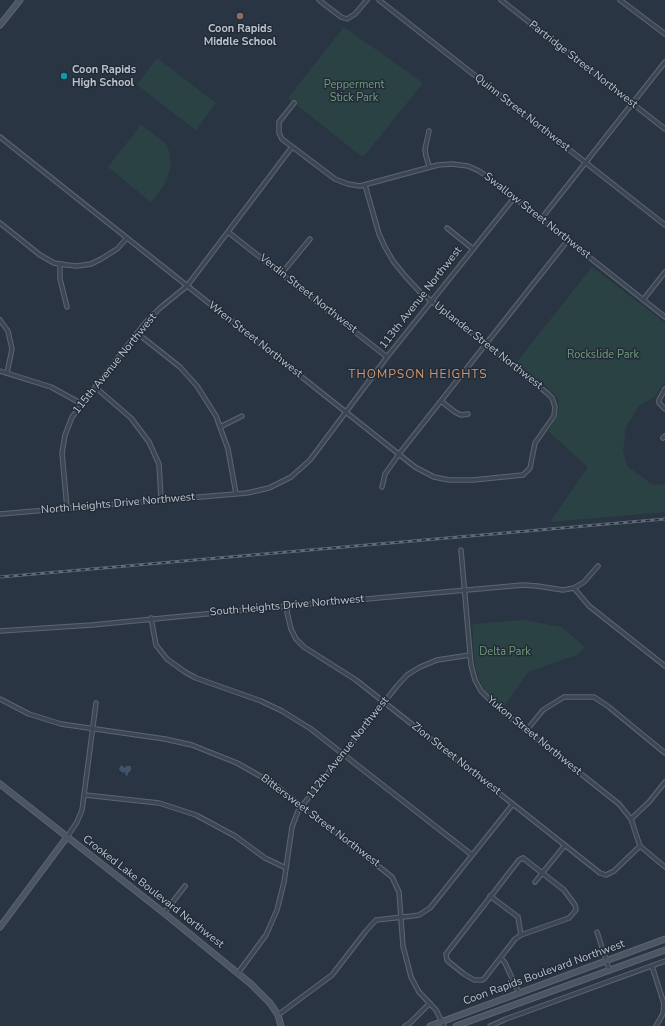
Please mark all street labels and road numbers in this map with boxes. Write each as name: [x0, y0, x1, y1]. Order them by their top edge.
street label: Partridge Street Northwest: [526, 19, 640, 111]
street label: Quinn Street Northwest: [471, 71, 573, 155]
street label: Swallow Street Northwest: [481, 170, 593, 262]
street label: 113th Avenue Northwest: [377, 244, 465, 352]
street label: Verdin Street Northwest: [257, 252, 359, 336]
street label: Wren Street Northwest: [205, 299, 305, 381]
street label: Uplander Street Northwest: [431, 299, 545, 393]
street label: 115th Avenue Northwest: [70, 311, 160, 417]
street label: North Heights Drive Northwest: [41, 491, 195, 517]
street label: South Heights Drive Northwest: [209, 593, 365, 619]
street label: 112th Avenue Northwest: [304, 694, 392, 802]
street label: Yukon Street Northwest: [484, 694, 584, 778]
street label: Zion Street Northwest: [409, 720, 503, 798]
street label: Bittersweet Street Northwest: [258, 772, 382, 870]
street label: Crooked Lake Boulevard Northwest: [80, 833, 226, 951]
street label: Coon Rapids Boulevard Northwest: [461, 938, 627, 1008]

